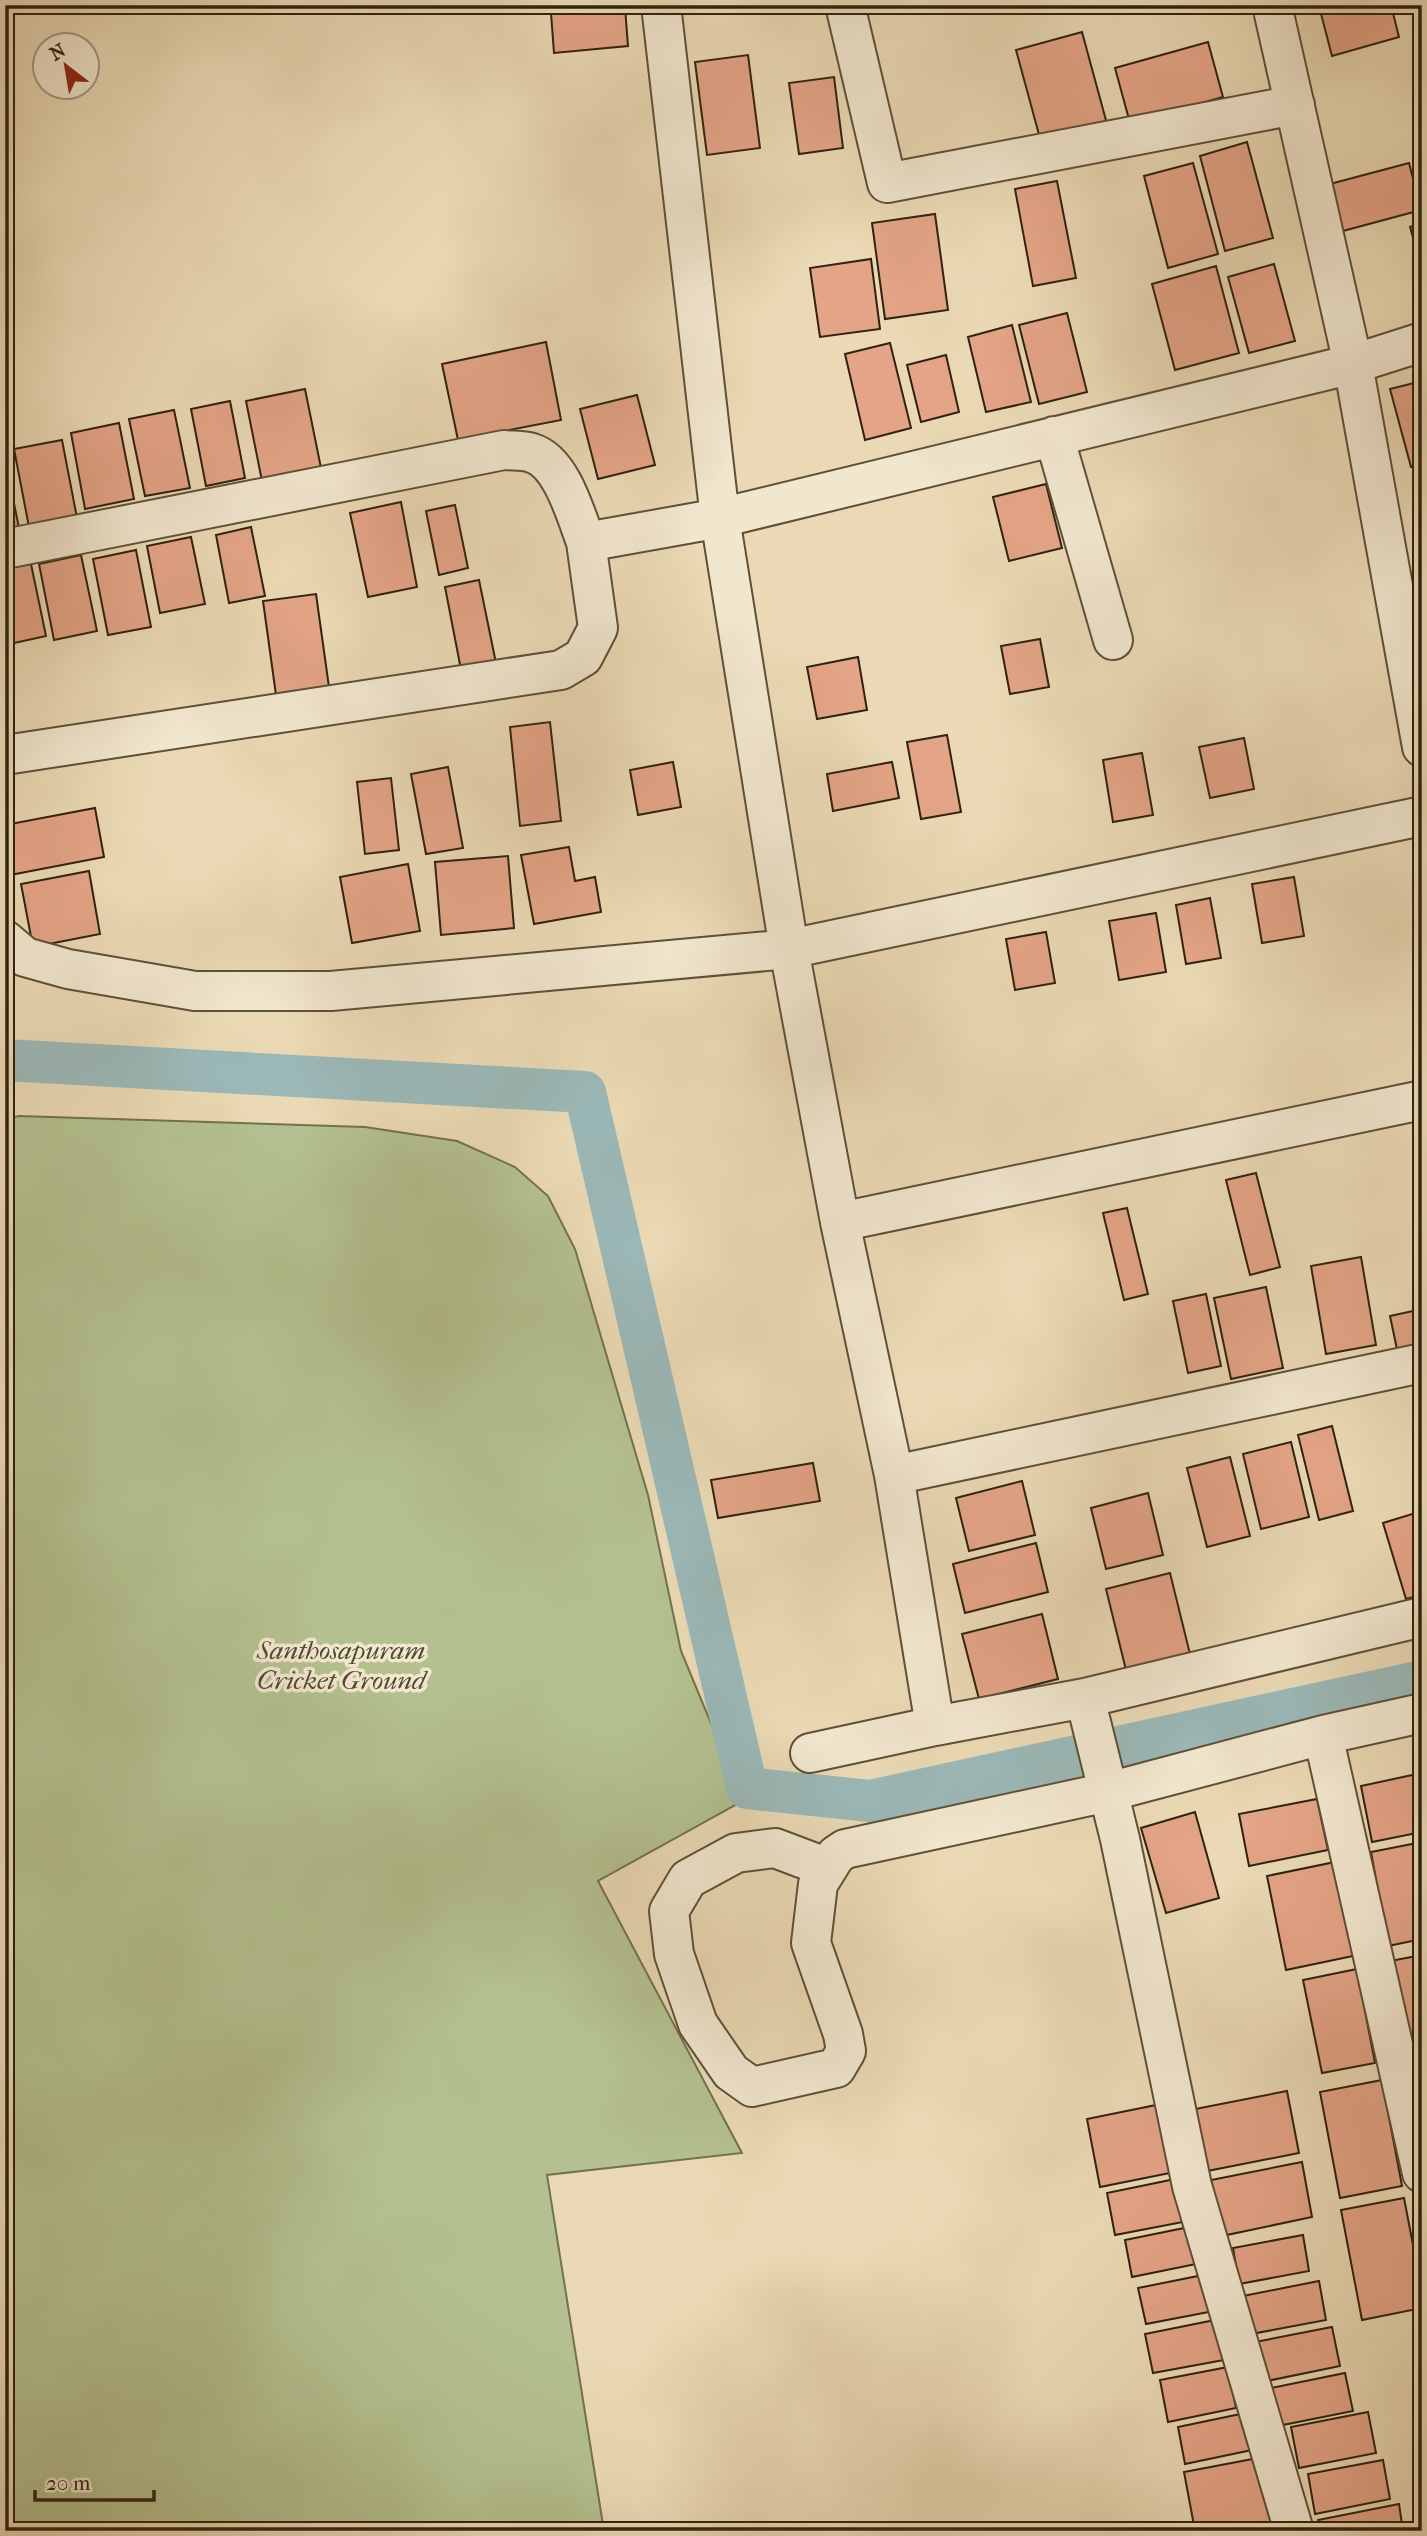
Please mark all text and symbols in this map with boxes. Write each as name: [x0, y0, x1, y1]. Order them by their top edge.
north arrow: [32, 32, 102, 102]
text: N: [46, 39, 70, 65]
park label: Santhosapuram Cricket Ground: [256, 1635, 429, 1696]
scale bar: [35, 2459, 154, 2503]
text: 20 m: [46, 2471, 91, 2495]

